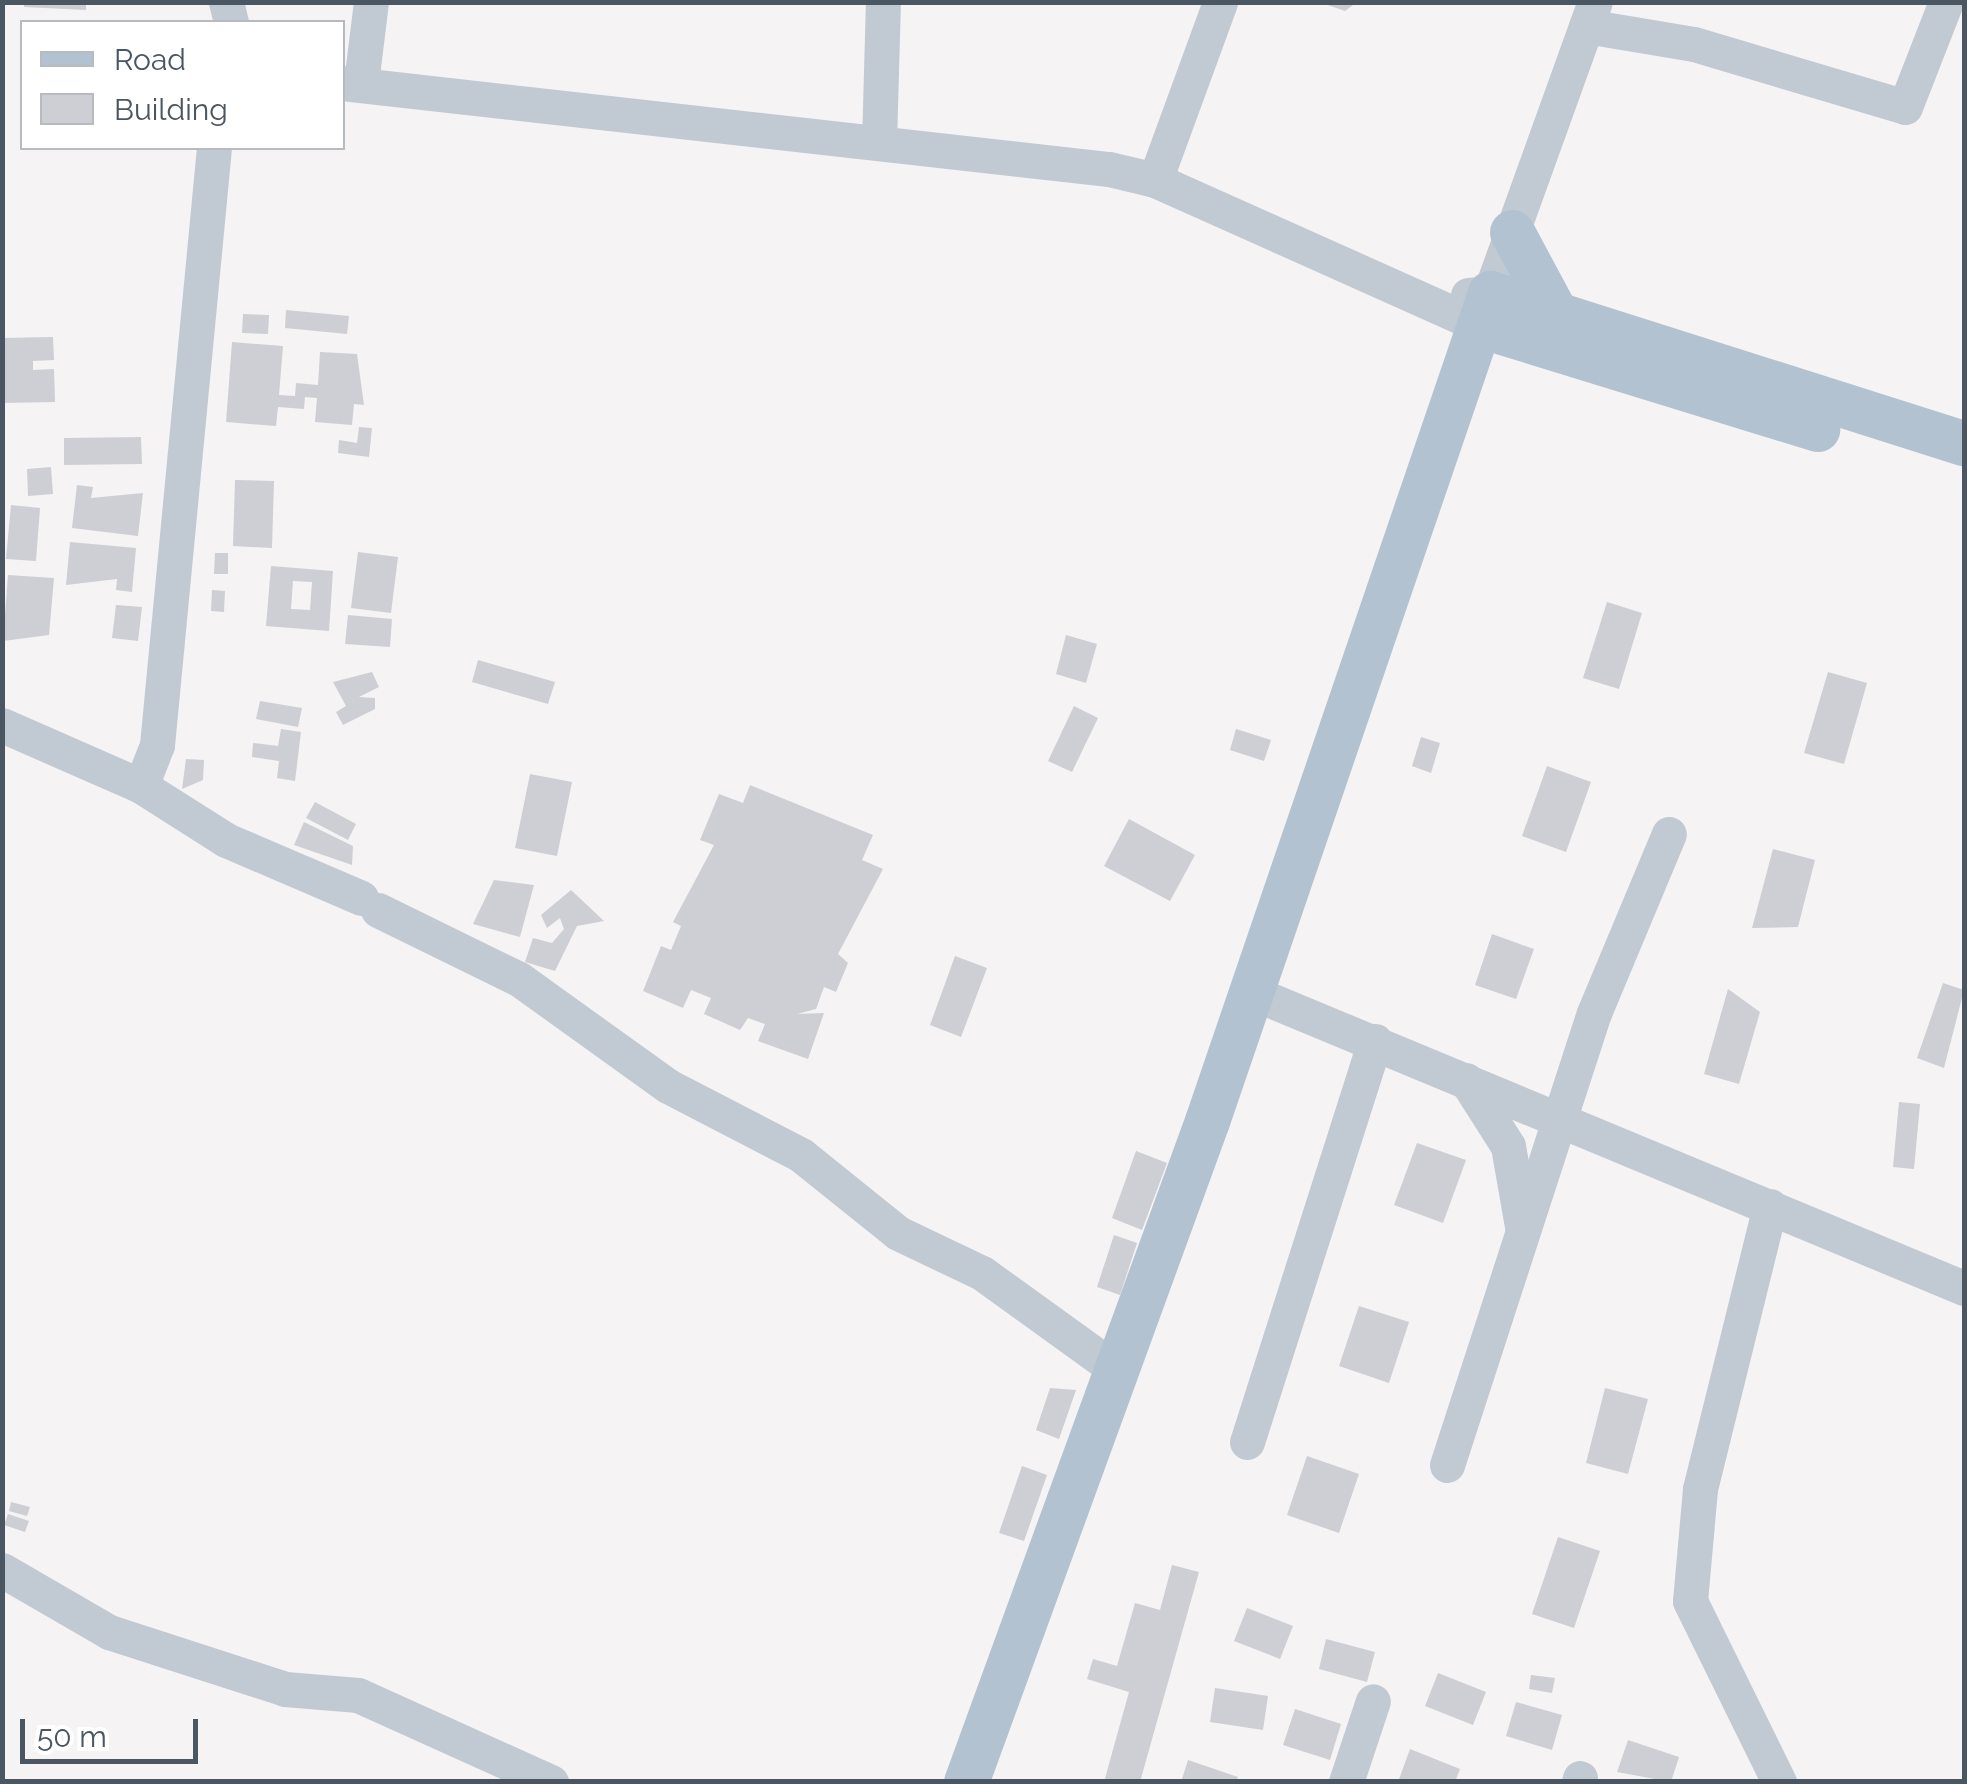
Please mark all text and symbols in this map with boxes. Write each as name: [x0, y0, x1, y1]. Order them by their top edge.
legend: [20, 20, 345, 150]
text: Road: [114, 42, 186, 77]
text: Building: [114, 92, 228, 127]
scale bar: [25, 1699, 202, 1761]
text: 50 m: [37, 1719, 107, 1754]

